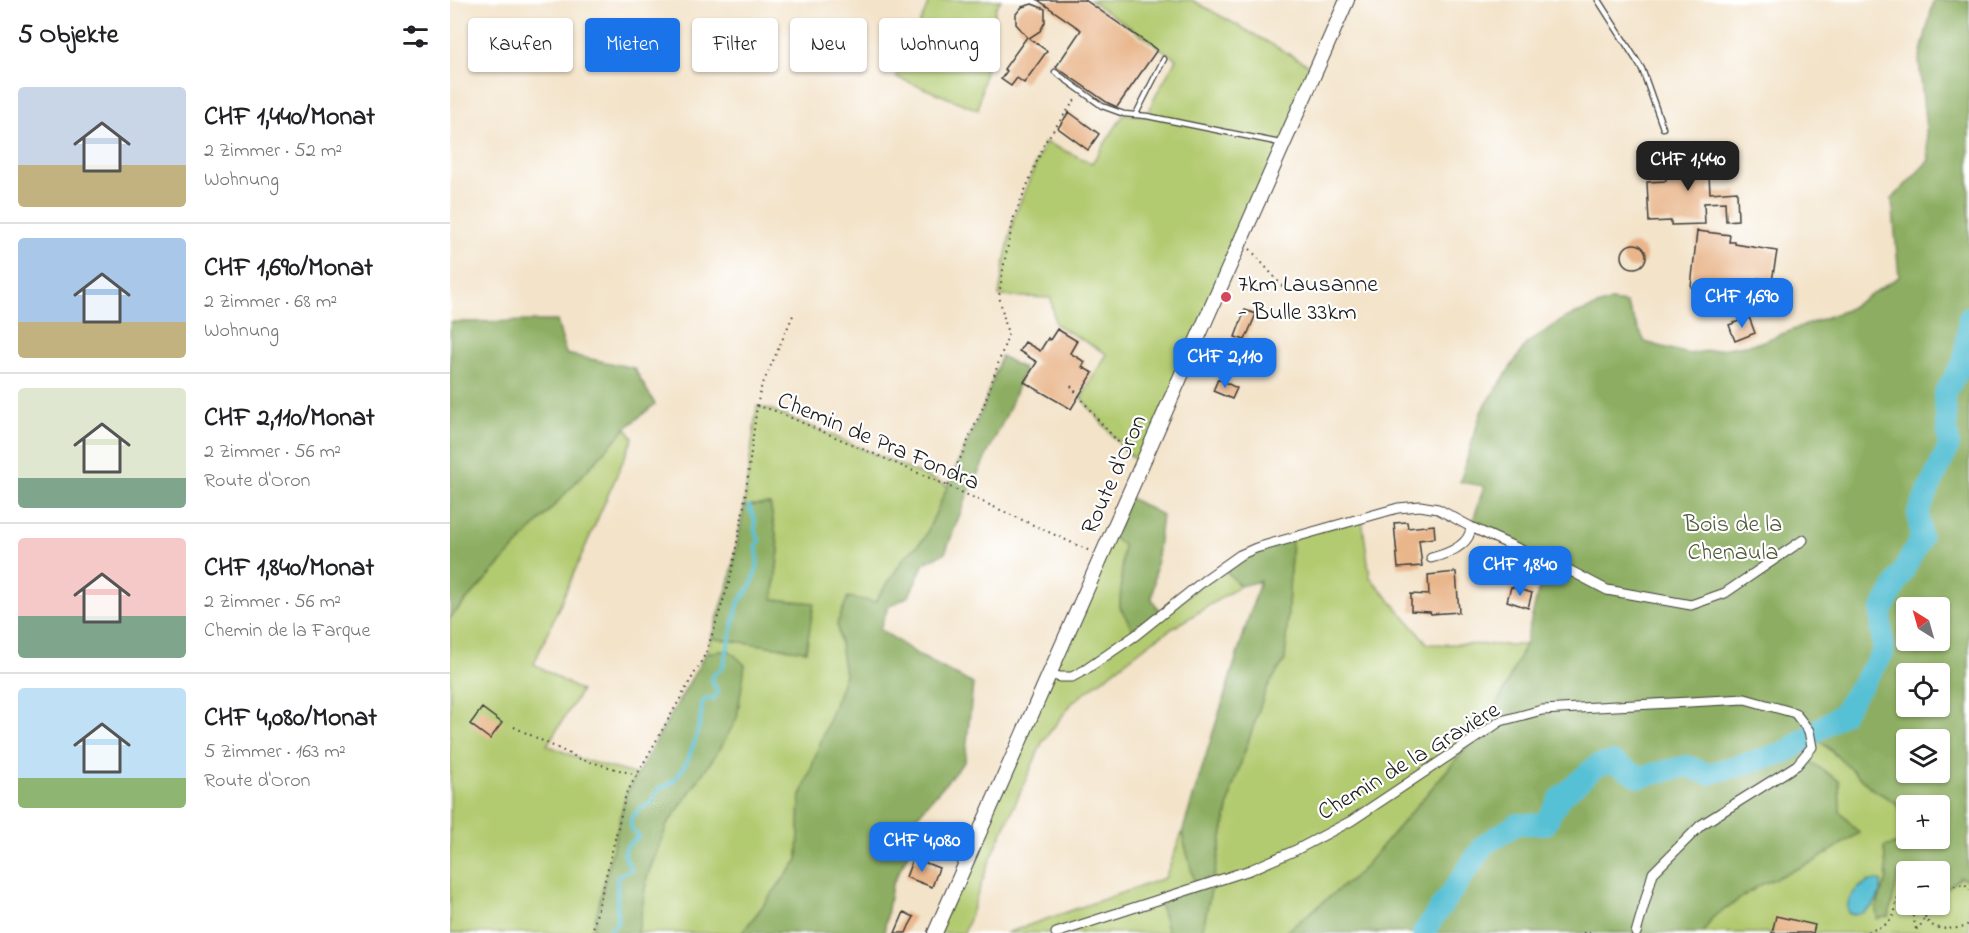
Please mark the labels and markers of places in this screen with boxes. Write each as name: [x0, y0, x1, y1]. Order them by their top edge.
pin: CHF 1,440: [1619, 141, 1757, 192]
place label: 7km Lausanne - Bulle 33km: [1238, 268, 1378, 331]
pin: CHF 1,690: [1673, 278, 1811, 329]
marker: 7km Lausanne - Bulle 33km: [1219, 290, 1233, 304]
pin: CHF 2,110: [1156, 338, 1294, 389]
pin: CHF 1,840: [1451, 546, 1589, 597]
pin: CHF 4,080: [853, 822, 991, 873]

